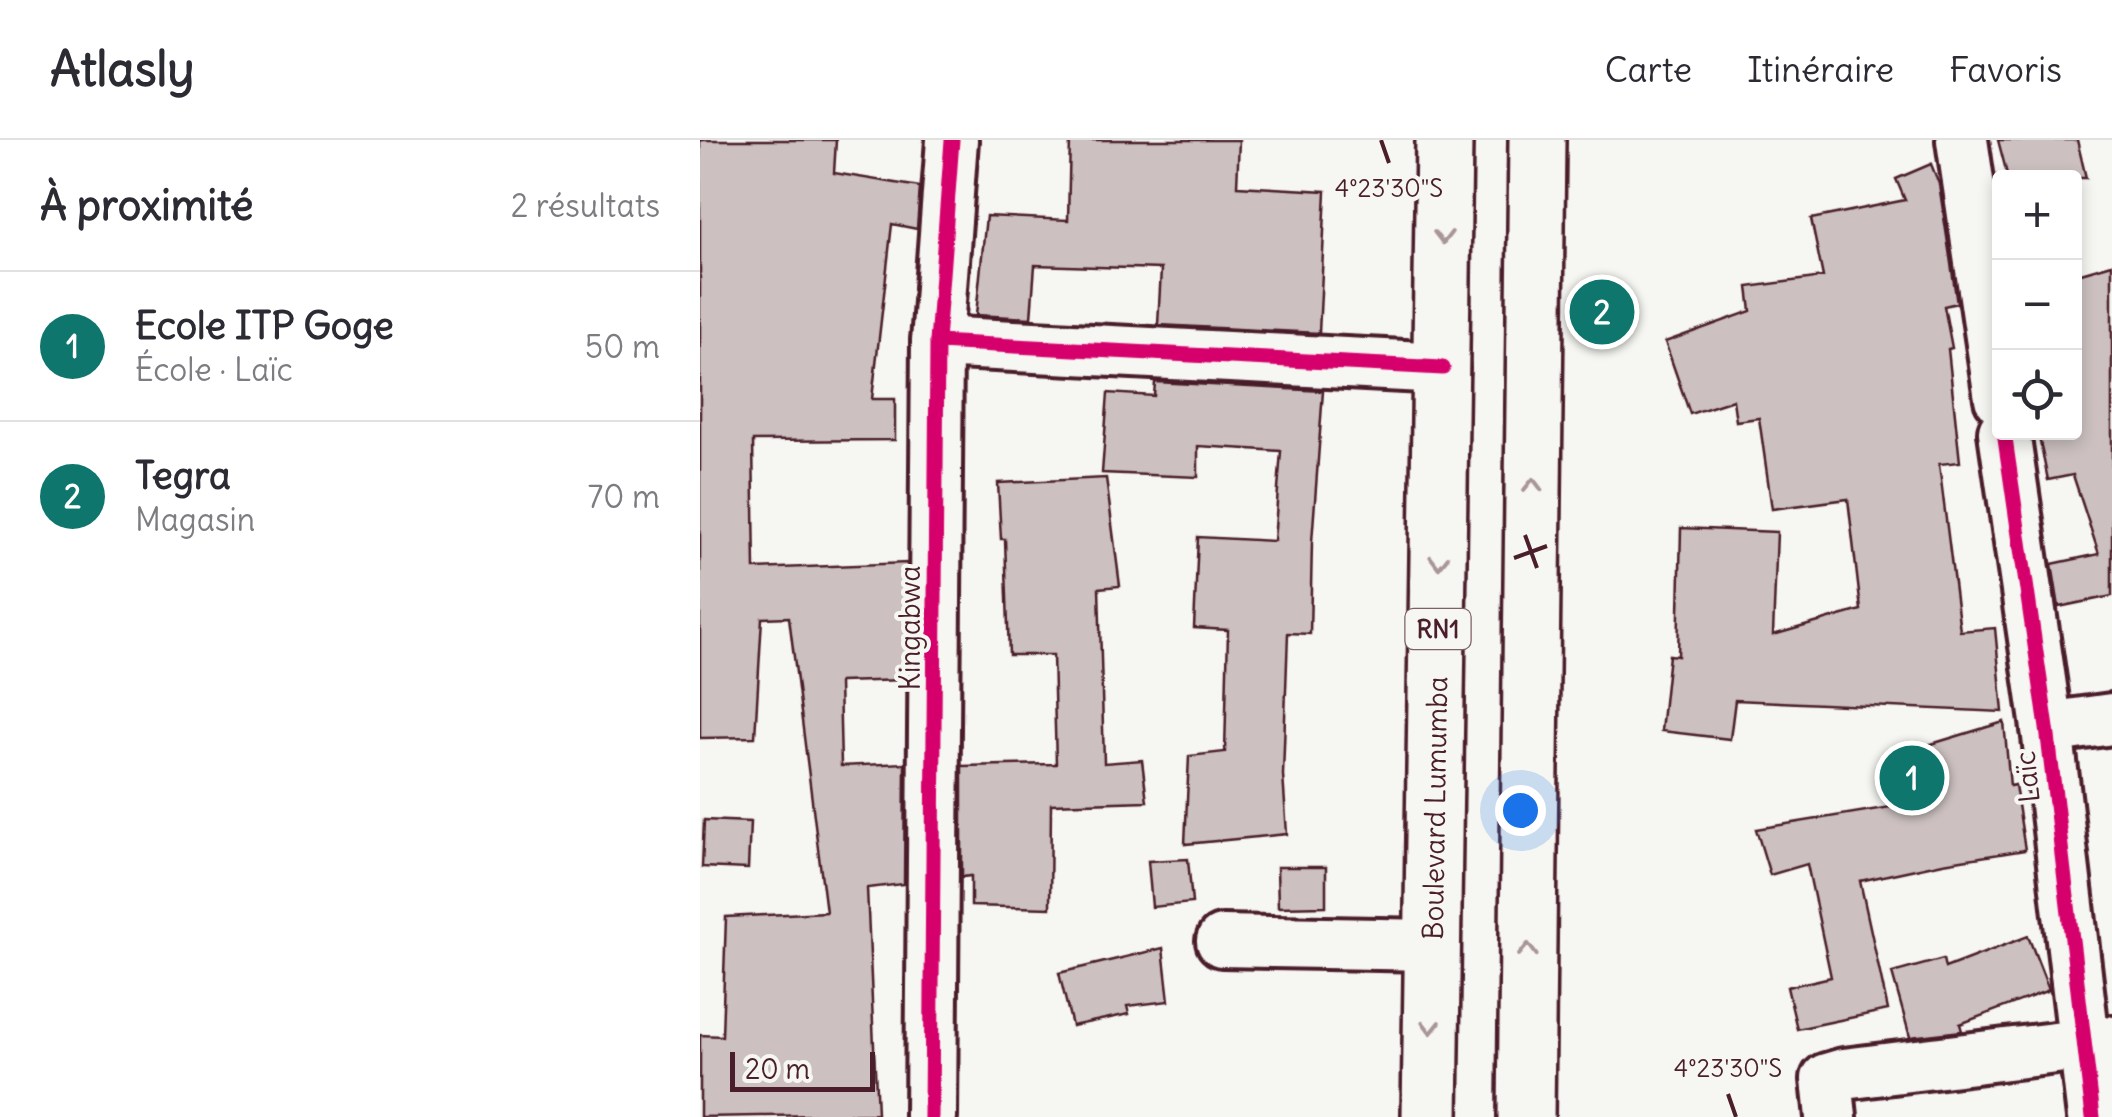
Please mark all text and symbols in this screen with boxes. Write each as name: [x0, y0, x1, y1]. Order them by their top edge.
text: Atlasly: [50, 39, 195, 99]
text: Carte: [1605, 47, 1692, 91]
text: Itinéraire: [1747, 47, 1894, 91]
text: Favoris: [1949, 47, 2062, 91]
map controls: [1992, 170, 2082, 440]
button: +: [1992, 170, 2082, 260]
text: 4°23'30"S: [1335, 172, 1443, 204]
text: À proximité: [40, 179, 253, 231]
text: 2 résultats: [511, 185, 660, 226]
one-way arrow: [1432, 230, 1454, 246]
button: −: [1992, 260, 2082, 350]
pin: 2: [1570, 274, 1634, 350]
text: Ecole ITP Goge: [135, 302, 394, 349]
text: 1: [66, 326, 79, 367]
text: 50 m: [585, 326, 660, 367]
text: École · Laïc: [135, 349, 293, 390]
button: locate: [1992, 350, 2082, 440]
text: Tegra: [135, 452, 231, 499]
text: 2: [64, 476, 81, 517]
text: 70 m: [588, 476, 660, 517]
one-way arrow: [1522, 476, 1544, 492]
text: Magasin: [135, 499, 255, 540]
one-way arrow: [1428, 556, 1450, 571]
street label: Kingabwa: [892, 566, 928, 690]
road number: RN1: [1406, 609, 1470, 649]
street label: Boulevard Lumumba: [1415, 676, 1455, 940]
pin: 1: [1880, 740, 1944, 816]
street label: Laïc: [2006, 749, 2048, 805]
your location: [1495, 785, 1546, 836]
one-way arrow: [1517, 941, 1539, 956]
one-way arrow: [1421, 1020, 1442, 1036]
scale bar: [730, 1047, 875, 1092]
text: 20 m: [745, 1051, 810, 1087]
text: 4°23'30"S: [1674, 1052, 1782, 1084]

